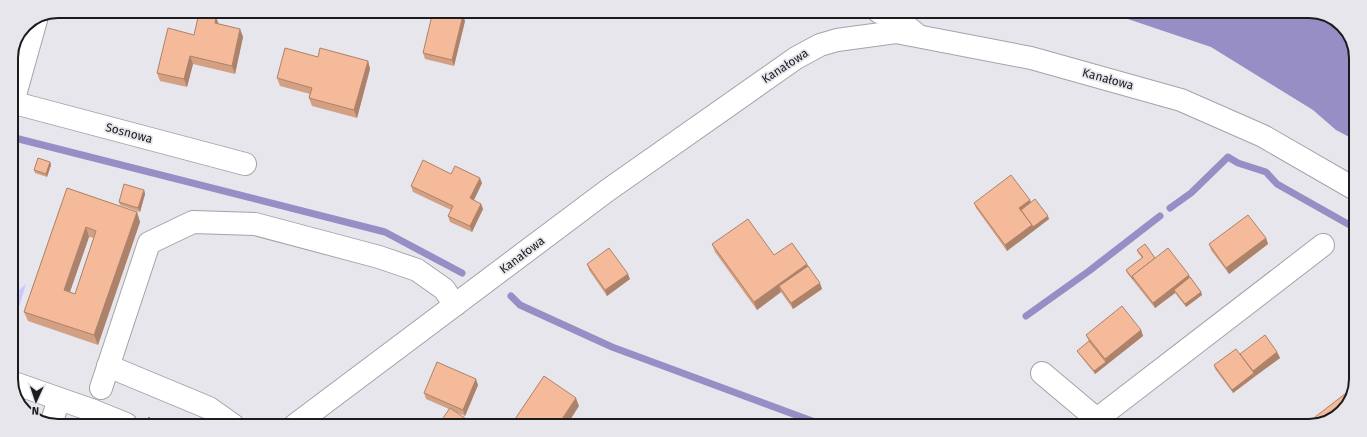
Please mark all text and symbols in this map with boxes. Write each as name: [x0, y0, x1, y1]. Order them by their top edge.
street label: Kanałowa: [759, 46, 811, 86]
street label: Kanałowa: [1081, 65, 1135, 93]
street label: Sosnowa: [104, 120, 154, 146]
street label: Kanałowa: [497, 234, 547, 276]
north arrow: [16, 381, 56, 421]
text: N: [32, 404, 39, 417]

